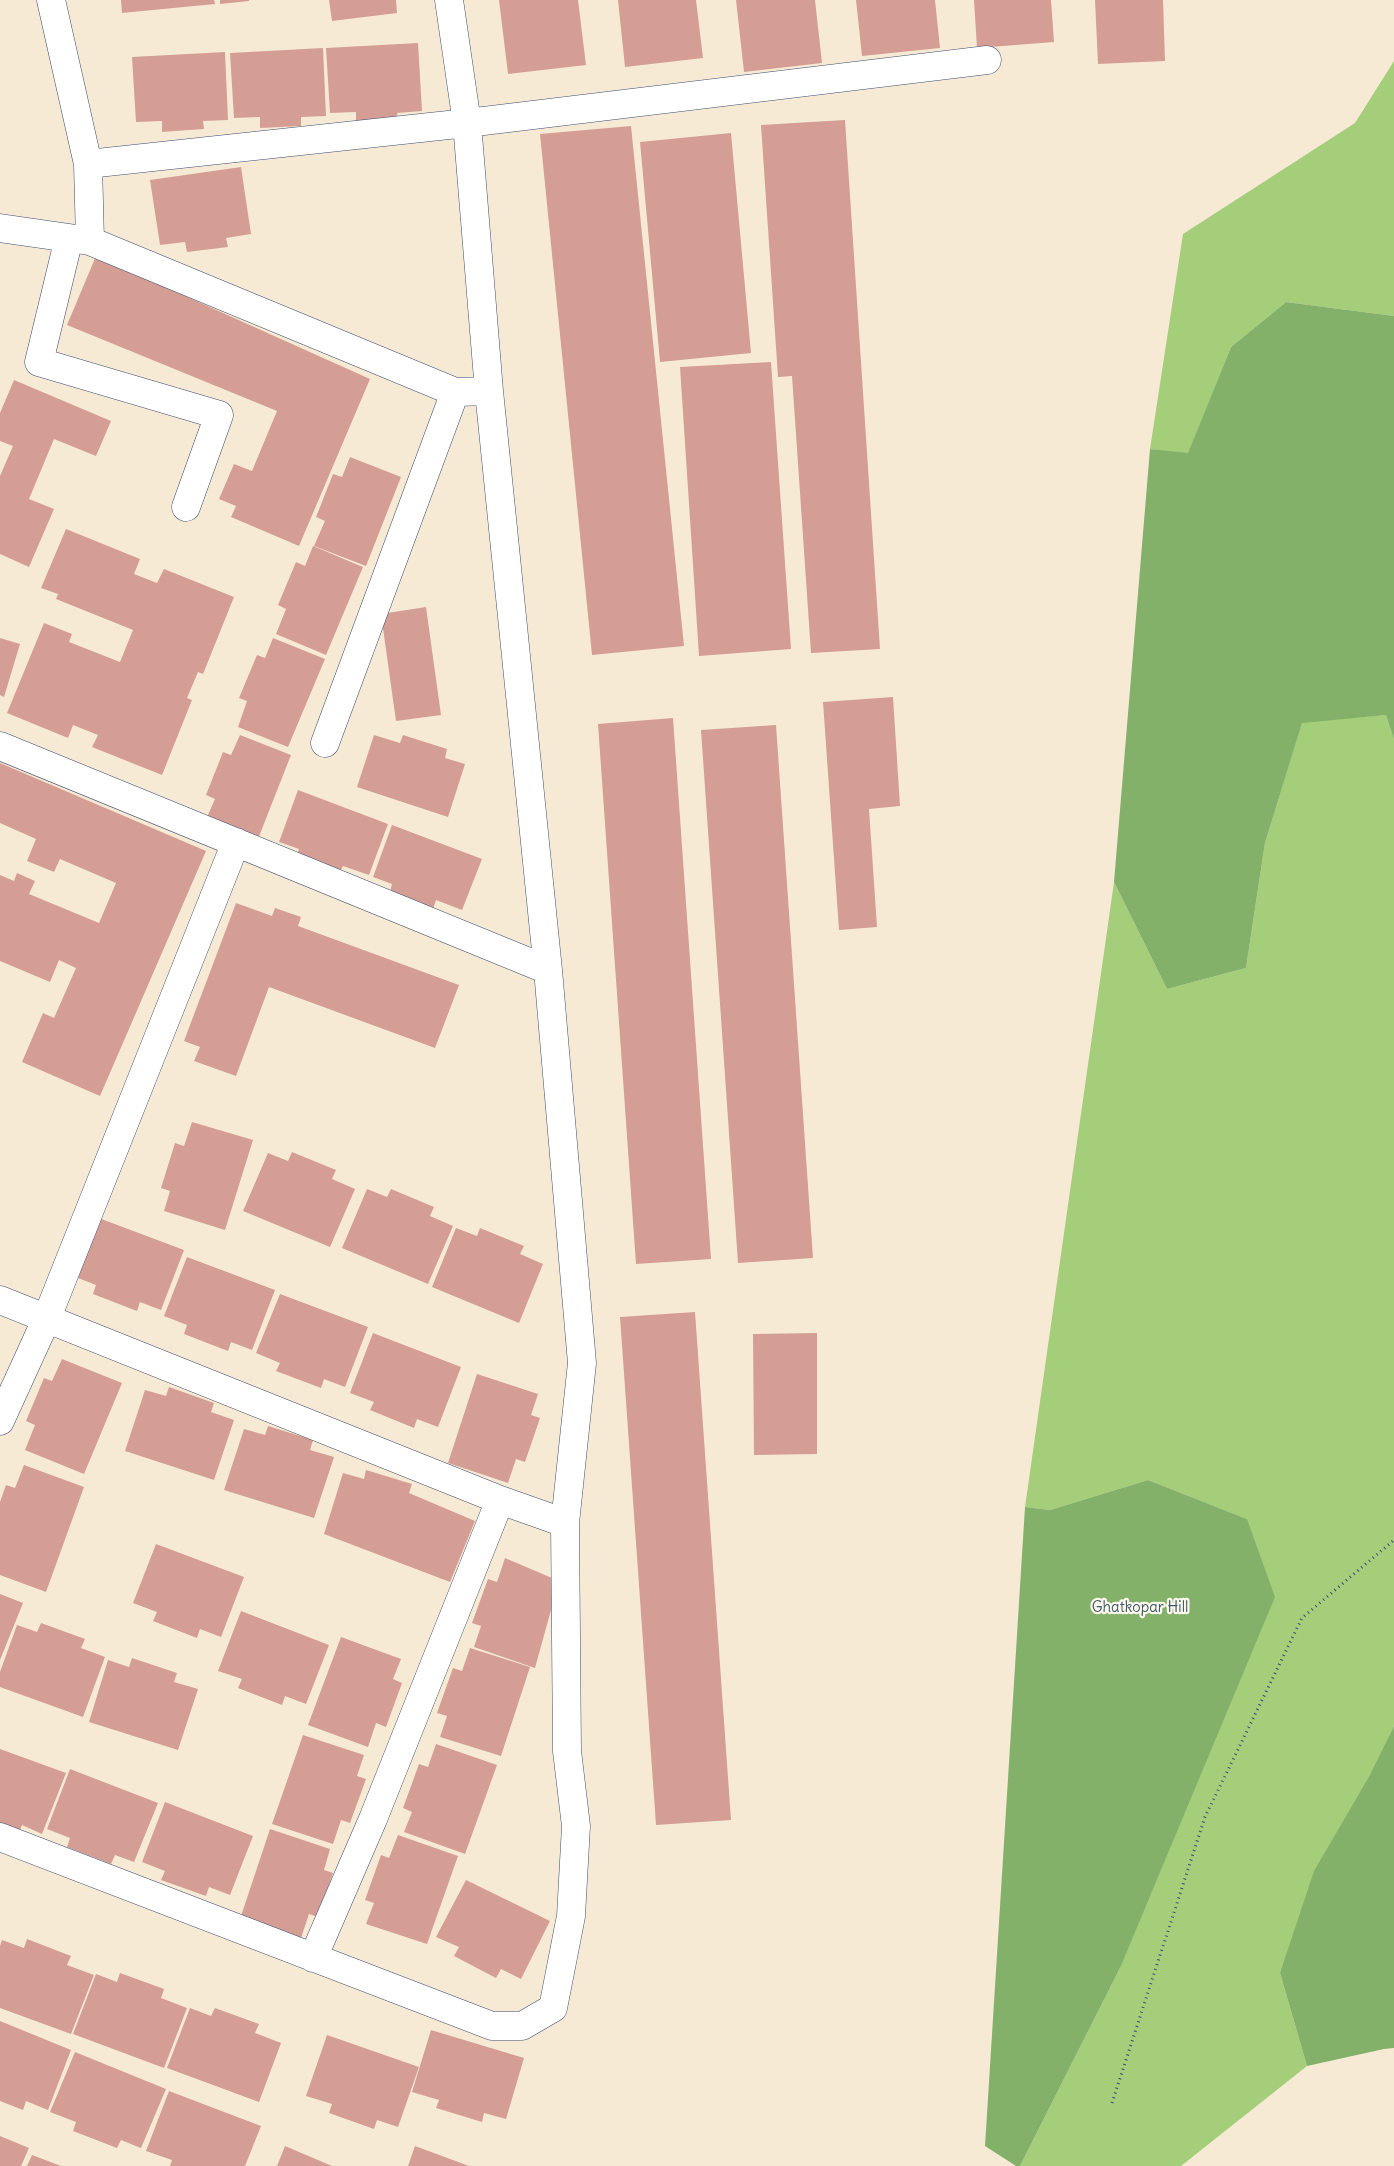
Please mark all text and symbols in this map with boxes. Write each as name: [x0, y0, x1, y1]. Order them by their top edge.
park label: Ghatkopar Hill: [1092, 1599, 1188, 1617]

